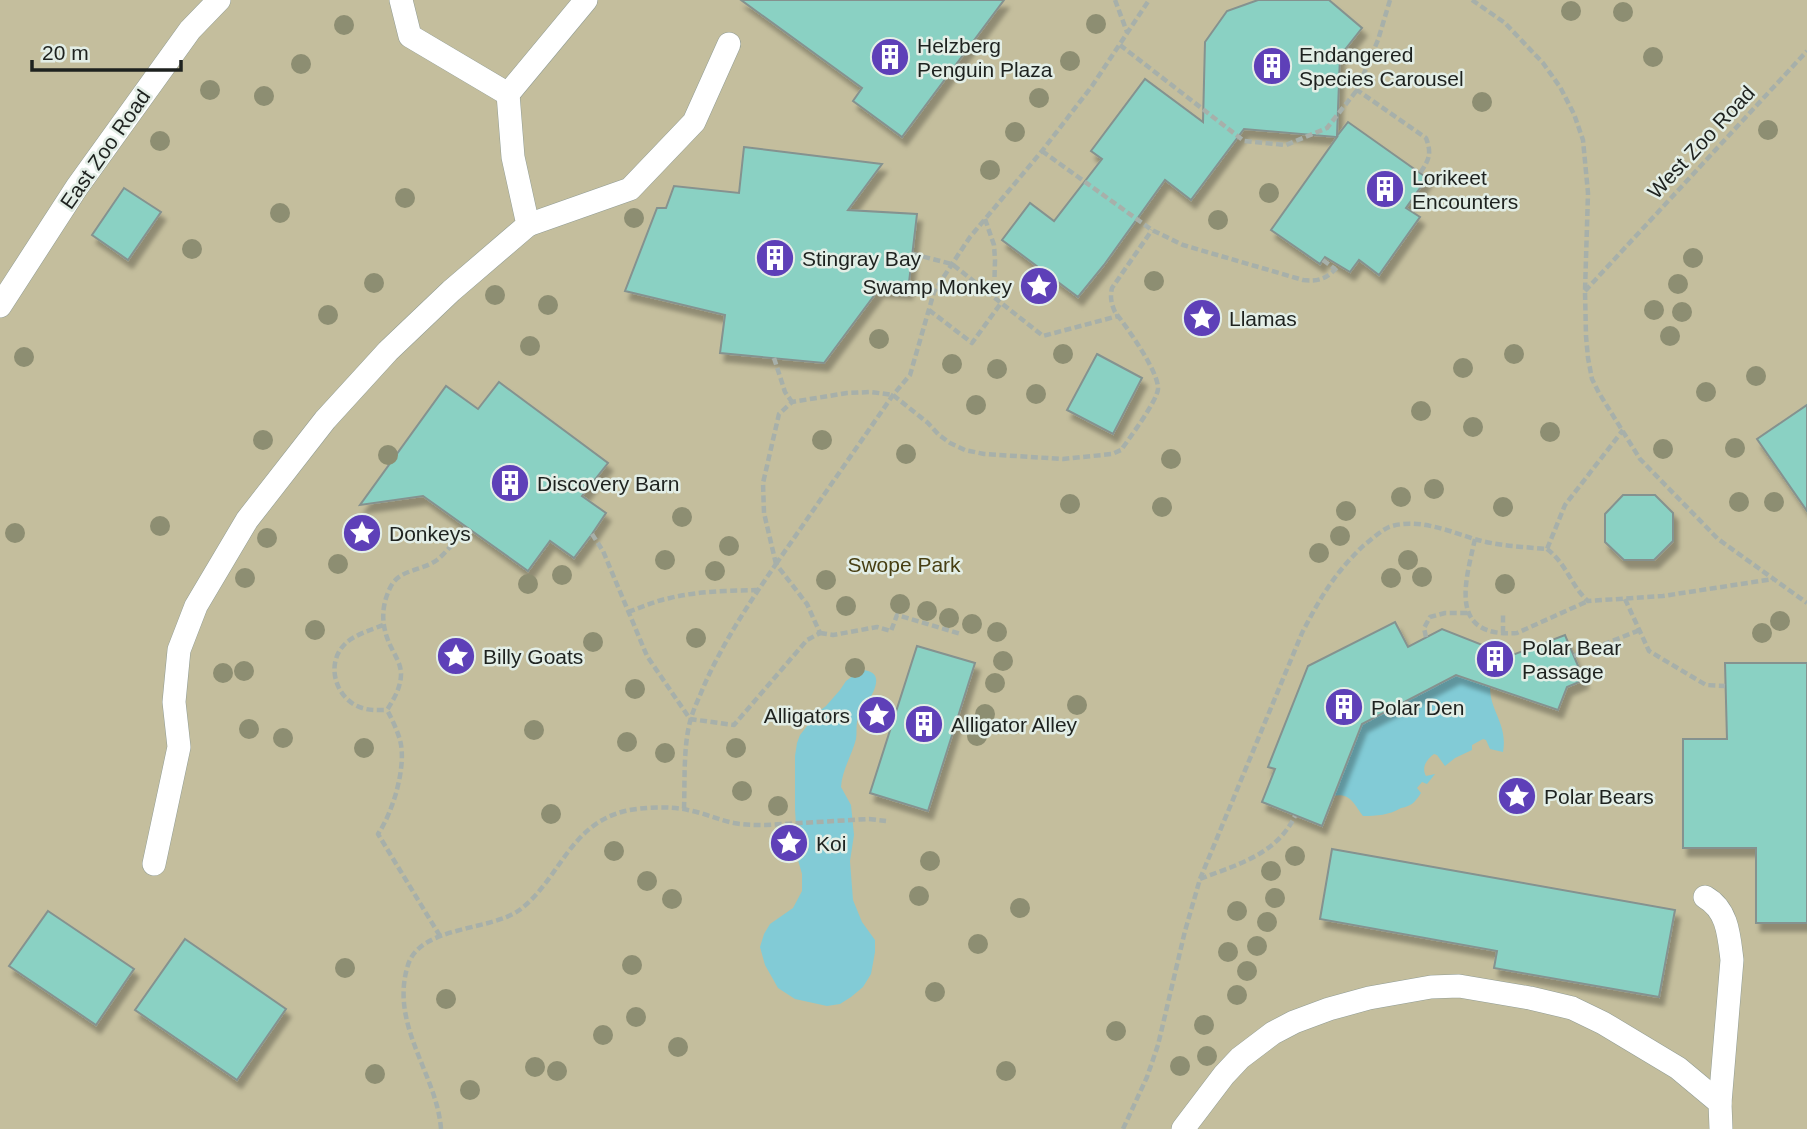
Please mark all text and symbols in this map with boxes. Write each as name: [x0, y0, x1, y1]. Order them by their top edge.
scale bar: [32, 28, 180, 72]
place label: Helzberg Penguin Plaza: [917, 34, 1053, 81]
building icon: Helzberg Penguin Plaza: [869, 36, 911, 78]
text: 20 m: [42, 41, 89, 64]
place label: Endangered Species Carousel: [1299, 43, 1464, 90]
building icon: Endangered Species Carousel: [1251, 45, 1293, 87]
street label: West Zoo Road: [1643, 81, 1759, 203]
street label: East Zoo Road: [55, 85, 155, 213]
place label: Lorikeet Encounters: [1412, 166, 1518, 213]
building icon: Lorikeet Encounters: [1364, 168, 1406, 210]
building icon: Stingray Bay: [754, 237, 796, 279]
place label: Stingray Bay: [802, 247, 922, 270]
place icon: Swamp Monkey: [1018, 265, 1060, 307]
place label: Swamp Monkey: [863, 275, 1012, 298]
place icon: Llamas: [1181, 297, 1223, 339]
place label: Llamas: [1229, 307, 1297, 330]
building icon: Discovery Barn: [489, 462, 531, 504]
place label: Discovery Barn: [537, 472, 679, 495]
place icon: Donkeys: [341, 512, 383, 554]
place label: Donkeys: [389, 522, 471, 545]
park label: Swope Park: [847, 553, 961, 576]
place icon: Billy Goats: [435, 635, 477, 677]
place label: Polar Bear Passage: [1522, 636, 1621, 683]
building icon: Polar Bear Passage: [1474, 638, 1516, 680]
place label: Billy Goats: [483, 645, 583, 668]
building icon: Polar Den: [1323, 686, 1365, 728]
place icon: Alligators: [856, 694, 898, 736]
place label: Polar Den: [1371, 696, 1464, 719]
building icon: Alligator Alley: [903, 703, 945, 745]
place label: Alligators: [764, 704, 850, 727]
place label: Alligator Alley: [951, 713, 1078, 736]
place icon: Polar Bears: [1496, 775, 1538, 817]
place label: Polar Bears: [1544, 785, 1654, 808]
place icon: Koi: [768, 822, 810, 864]
place label: Koi: [816, 832, 846, 855]

